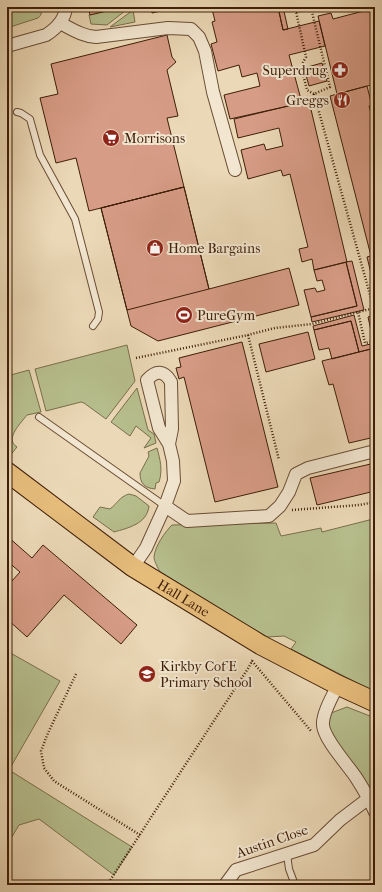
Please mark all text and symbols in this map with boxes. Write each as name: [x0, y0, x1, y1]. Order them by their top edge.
pharmacy icon: Superdrug: [330, 60, 350, 80]
place label: Superdrug: [263, 62, 328, 79]
restaurant icon: Greggs: [332, 90, 352, 110]
place label: Greggs: [286, 92, 329, 109]
supermarket icon: Morrisons: [101, 128, 121, 148]
place label: Morrisons: [124, 130, 185, 147]
shop icon: Home Bargains: [145, 238, 165, 258]
place label: Home Bargains: [168, 240, 260, 257]
sports icon: PureGym: [174, 305, 194, 325]
place label: PureGym: [197, 307, 255, 324]
street label: Hall Lane: [154, 576, 213, 621]
place label: Kirkby CofE Primary School: [160, 658, 252, 691]
school or university icon: Kirkby CofE Primary School: [137, 664, 157, 684]
street label: Austin Close: [233, 821, 310, 862]

